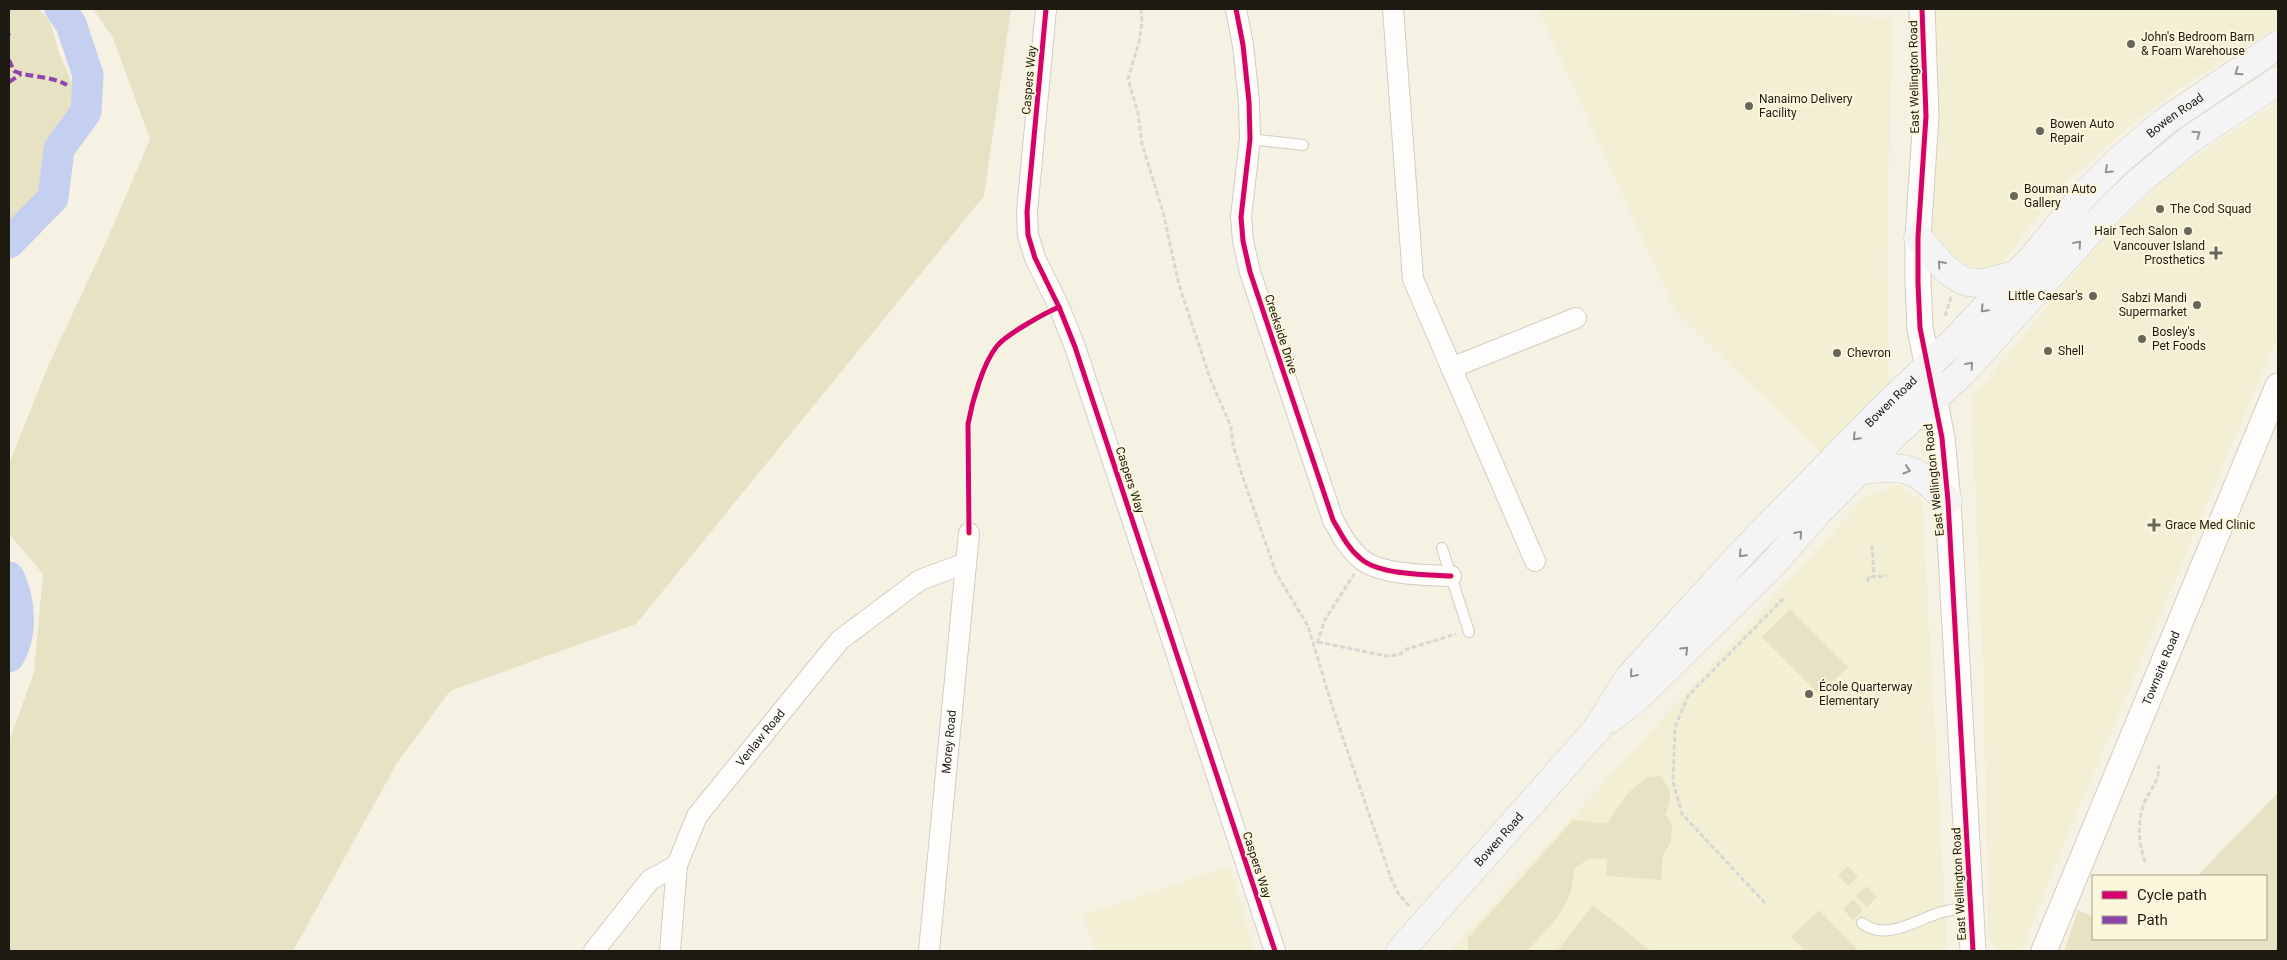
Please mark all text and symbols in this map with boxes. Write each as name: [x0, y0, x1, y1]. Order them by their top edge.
street label: East Wellington Road: [1906, 20, 1922, 134]
place label: John's Bedroom Barn & Foam Warehouse: [2141, 30, 2254, 58]
marker: John's Bedroom Barn & Foam Warehouse: [2125, 38, 2137, 50]
street label: Caspers Way: [1019, 44, 1039, 115]
one-way arrow: [2234, 66, 2243, 75]
street label: Bowen Road: [2144, 90, 2206, 141]
place label: Nanaimo Delivery Facility: [1759, 92, 1853, 120]
marker: Nanaimo Delivery Facility: [1743, 100, 1755, 112]
place label: Bowen Auto Repair: [2050, 117, 2114, 145]
marker: Bowen Auto Repair: [2034, 125, 2046, 137]
one-way arrow: [2192, 131, 2201, 140]
one-way arrow: [2105, 164, 2114, 173]
place label: Bouman Auto Gallery: [2024, 182, 2097, 210]
marker: Bouman Auto Gallery: [2008, 190, 2020, 202]
place label: The Cod Squad: [2170, 202, 2251, 216]
marker: The Cod Squad: [2154, 203, 2166, 215]
place label: Hair Tech Salon: [2094, 224, 2178, 238]
marker: Hair Tech Salon: [2182, 225, 2194, 237]
place label: Vancouver Island Prosthetics: [2113, 239, 2205, 267]
one-way arrow: [2072, 240, 2081, 249]
marker: Vancouver Island Prosthetics: [2209, 246, 2223, 260]
one-way arrow: [1938, 260, 1947, 269]
place label: Little Caesar's: [2008, 289, 2083, 303]
marker: Little Caesar's: [2087, 290, 2099, 302]
place label: Sabzi Mandi Supermarket: [2119, 291, 2187, 319]
street label: Creekside Drive: [1262, 292, 1300, 376]
marker: Sabzi Mandi Supermarket: [2191, 299, 2203, 311]
one-way arrow: [1981, 304, 1990, 313]
place label: Bosley's Pet Foods: [2152, 325, 2206, 353]
marker: Bosley's Pet Foods: [2136, 333, 2148, 345]
place label: Shell: [2058, 344, 2084, 358]
marker: Shell: [2042, 345, 2054, 357]
place label: Chevron: [1847, 346, 1891, 360]
marker: Chevron: [1831, 347, 1843, 359]
one-way arrow: [1964, 361, 1973, 370]
street label: Bowen Road: [1862, 373, 1920, 430]
street label: East Wellington Road: [1921, 423, 1947, 537]
one-way arrow: [1852, 431, 1861, 440]
street label: Caspers Way: [1113, 445, 1147, 515]
one-way arrow: [1902, 465, 1911, 475]
marker: Grace Med Clinic: [2147, 518, 2161, 532]
place label: Grace Med Clinic: [2165, 518, 2255, 532]
one-way arrow: [1793, 531, 1802, 540]
one-way arrow: [1739, 548, 1748, 557]
street label: Townsite Road: [2139, 629, 2183, 708]
one-way arrow: [1680, 647, 1689, 656]
one-way arrow: [1630, 668, 1639, 677]
place label: École Quarterway Elementary: [1819, 679, 1913, 708]
marker: École Quarterway Elementary: [1803, 688, 1815, 700]
street label: Venlaw Road: [733, 706, 788, 769]
street label: Morey Road: [939, 710, 959, 774]
street label: Bowen Road: [1471, 810, 1526, 869]
street label: East Wellington Road: [1949, 827, 1969, 941]
street label: Caspers Way: [1240, 830, 1274, 900]
legend: [2092, 875, 2267, 940]
text: Cycle path: [2137, 886, 2207, 904]
text: Path: [2137, 911, 2168, 929]

